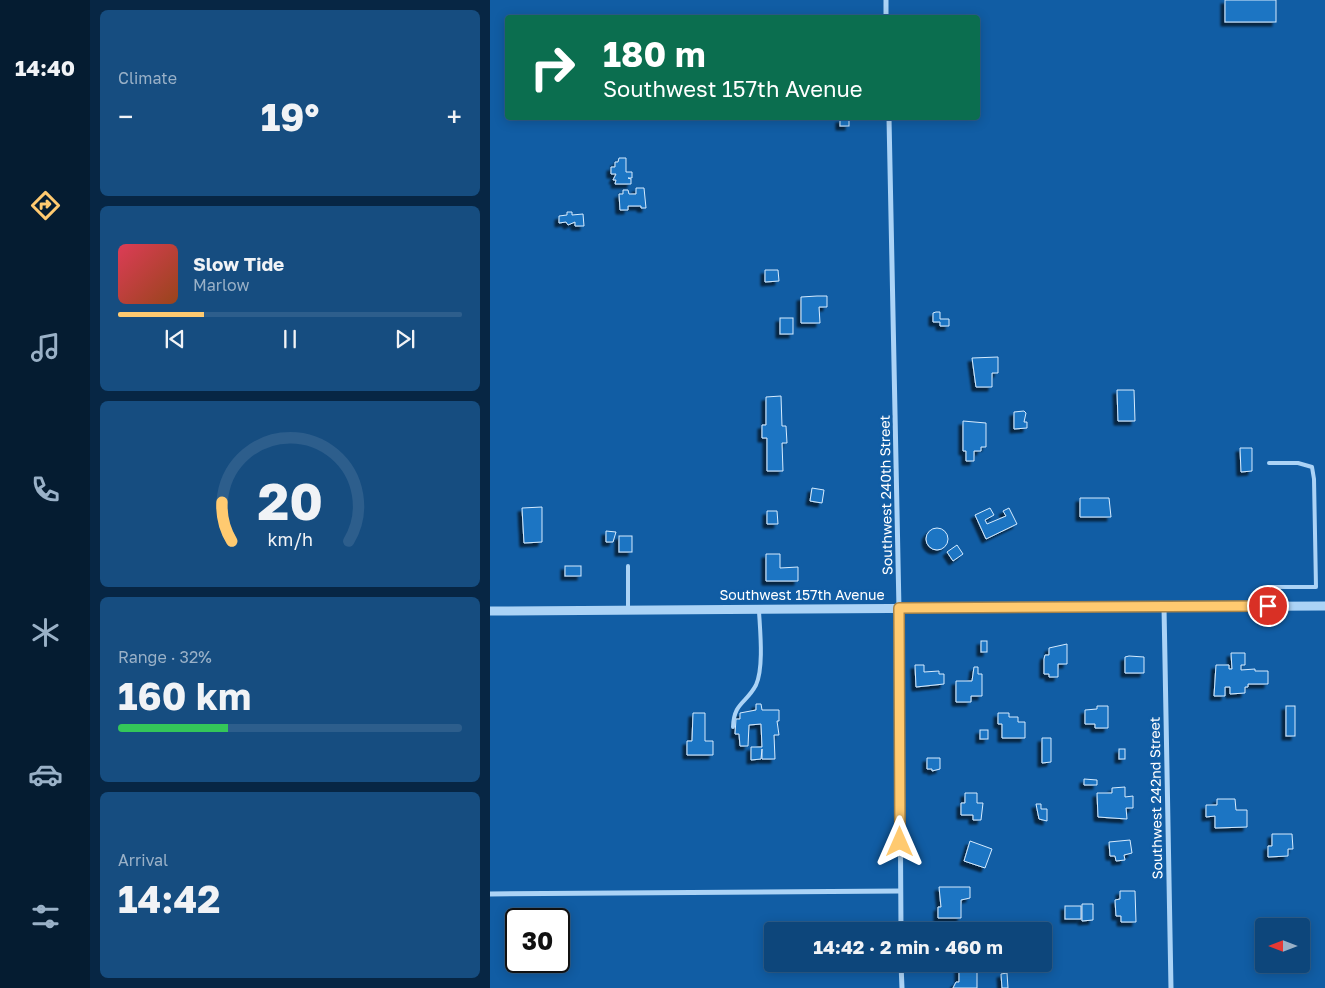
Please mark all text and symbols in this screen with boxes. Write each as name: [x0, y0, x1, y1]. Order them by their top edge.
text: 180 m: [603, 33, 706, 75]
icon: right: [520, 35, 585, 100]
text: 14:40: [15, 54, 75, 81]
text: Climate: [118, 68, 177, 88]
text: Southwest 157th Avenue: [603, 75, 863, 102]
text: 19°: [261, 94, 319, 139]
text: −: [118, 100, 133, 133]
text: +: [447, 100, 462, 133]
icon: directions: [28, 188, 63, 223]
text: Slow Tide: [193, 252, 284, 275]
text: Marlow: [193, 275, 249, 295]
icon: previous: [161, 325, 189, 353]
icon: pause: [276, 325, 304, 353]
icon: next: [391, 325, 419, 353]
icon: music: [28, 330, 63, 365]
street label: Southwest 240th Street: [876, 415, 895, 575]
text: 20: [257, 469, 323, 531]
icon: phone: [28, 472, 63, 507]
text: km/h: [267, 528, 313, 550]
pin: [1247, 585, 1289, 627]
street label: Southwest 157th Avenue: [719, 586, 885, 603]
icon: arrive: [1254, 592, 1282, 620]
icon: climate: [28, 615, 63, 650]
text: Range · 32%: [118, 647, 212, 667]
text: 160 km: [118, 673, 251, 718]
street label: Southwest 242nd Street: [1146, 717, 1165, 879]
icon: car: [28, 757, 63, 792]
position arrow: [873, 815, 925, 867]
text: Arrival: [118, 850, 168, 870]
text: 14:42: [118, 876, 220, 921]
icon: filters: [28, 899, 63, 934]
speed limit sign: 30: [505, 908, 570, 973]
north arrow: [1255, 918, 1310, 972]
map controls: [1255, 918, 1310, 973]
text: 14:42 · 2 min · 460 m: [813, 935, 1003, 958]

